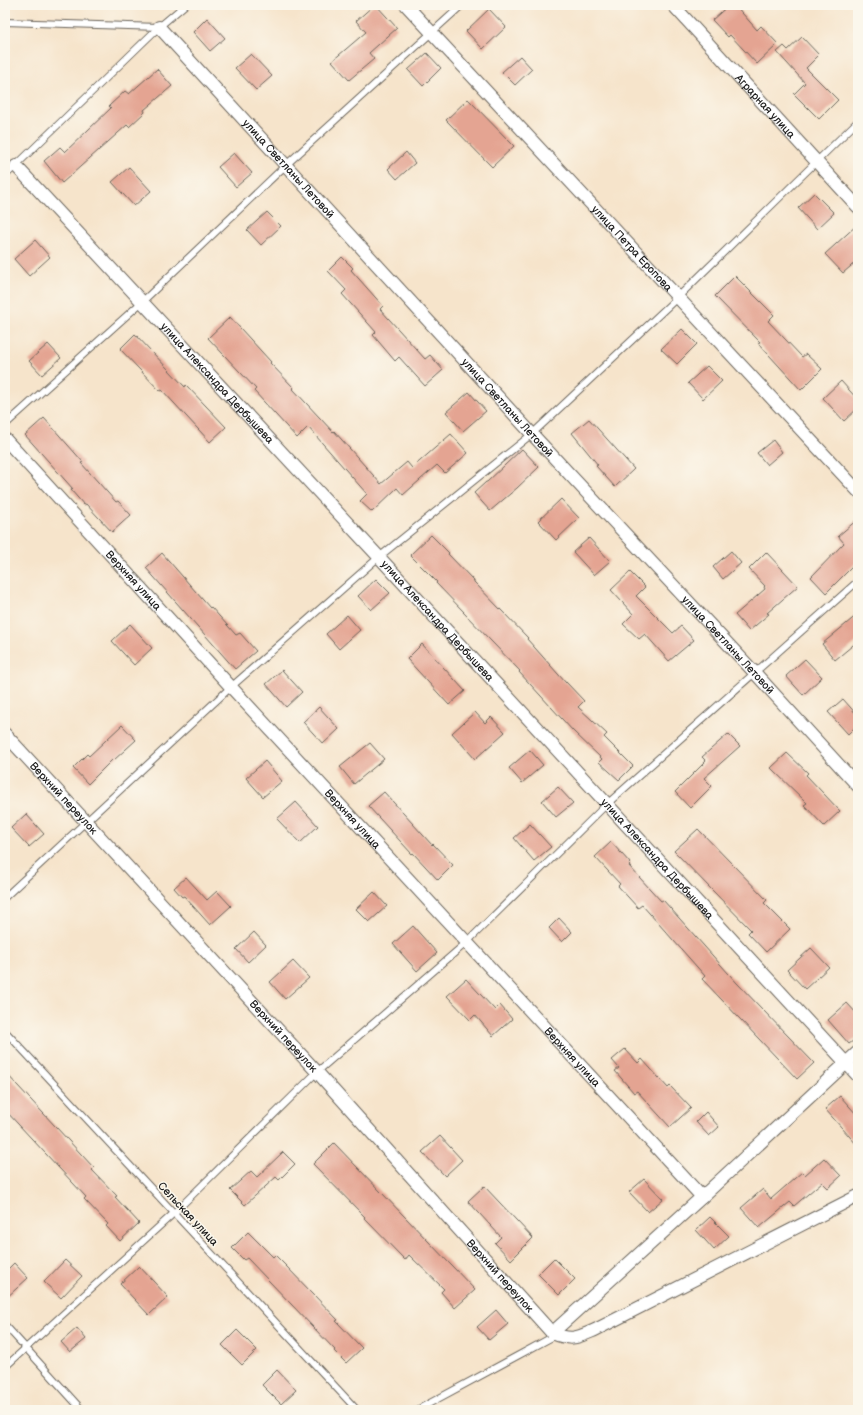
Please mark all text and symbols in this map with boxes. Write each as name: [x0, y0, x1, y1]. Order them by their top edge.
street label: Аграрная улица: [732, 71, 798, 141]
street label: улица Светланы Летовой: [240, 116, 337, 221]
street label: улица Петра Еропова: [589, 203, 675, 294]
street label: улица Александра Дербышева: [158, 320, 277, 446]
street label: улица Светланы Летовой: [459, 355, 556, 459]
street label: Верхняя улица: [103, 548, 164, 613]
street label: улица Александра Дербышева: [379, 557, 497, 684]
street label: улица Светланы Летовой: [680, 593, 777, 696]
street label: Верхний переулок: [27, 759, 101, 837]
street label: Верхняя улица: [322, 786, 384, 852]
street label: улица Александра Дербышева: [598, 796, 717, 922]
street label: Верхний переулок: [247, 997, 320, 1075]
street label: Верхняя улица: [542, 1025, 604, 1090]
street label: Сельская улица: [155, 1179, 221, 1249]
street label: Верхний переулок: [464, 1236, 537, 1315]

